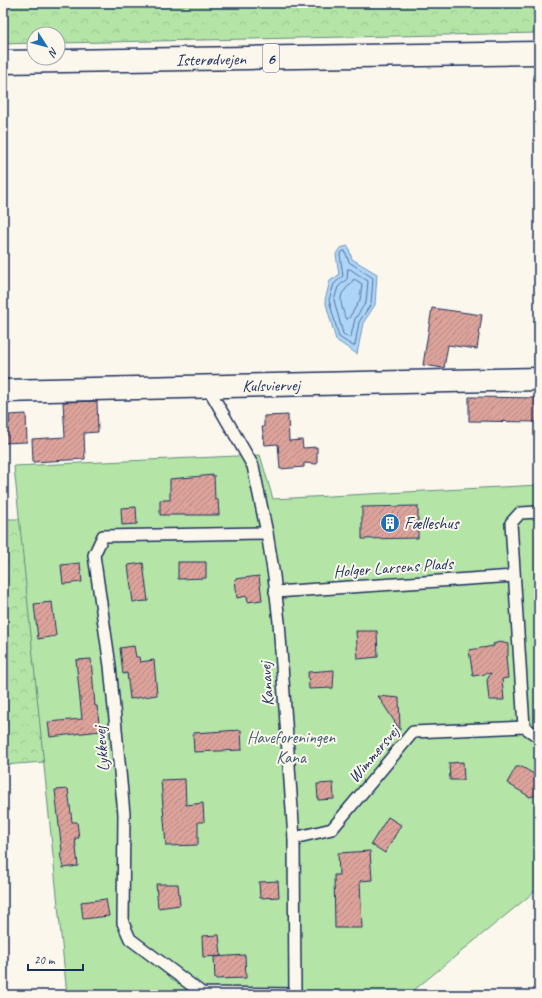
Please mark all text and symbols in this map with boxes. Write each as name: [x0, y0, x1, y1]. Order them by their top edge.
north arrow: [26, 26, 66, 66]
road number: 6: [263, 44, 279, 72]
text: N: [45, 45, 62, 61]
street label: Isterødvejen: [176, 48, 248, 71]
street label: Kulsviervej: [242, 374, 303, 397]
building icon: Fælleshus: [379, 512, 401, 534]
place label: Fælleshus: [404, 513, 460, 534]
street label: Holger Larsens Plads: [333, 553, 456, 582]
street label: Kanavej: [254, 659, 279, 707]
street label: Wimmersvej: [344, 720, 405, 787]
street label: Lykkevej: [89, 723, 114, 772]
park label: Haveforeningen Kana: [247, 727, 336, 768]
scale bar: [28, 946, 83, 972]
text: 20 m: [34, 952, 56, 968]

